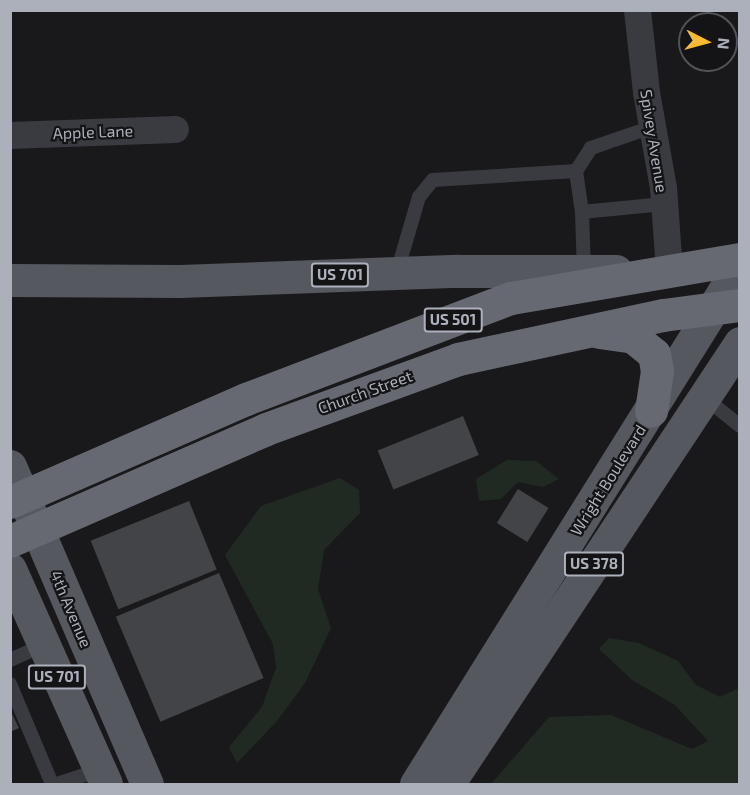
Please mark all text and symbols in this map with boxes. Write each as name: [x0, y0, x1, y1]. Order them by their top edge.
north arrow: [678, 12, 738, 72]
text: N: [714, 37, 734, 50]
street label: Spivey Avenue: [636, 88, 672, 194]
street label: Apple Lane: [53, 121, 133, 143]
road number: US 701: [310, 263, 370, 287]
road number: US 501: [423, 308, 483, 332]
street label: Church Street: [315, 366, 415, 418]
street label: Wright Boulevard: [566, 421, 650, 539]
road number: US 378: [562, 552, 626, 576]
street label: 4th Avenue: [46, 567, 96, 651]
road number: US 701: [27, 665, 87, 689]

